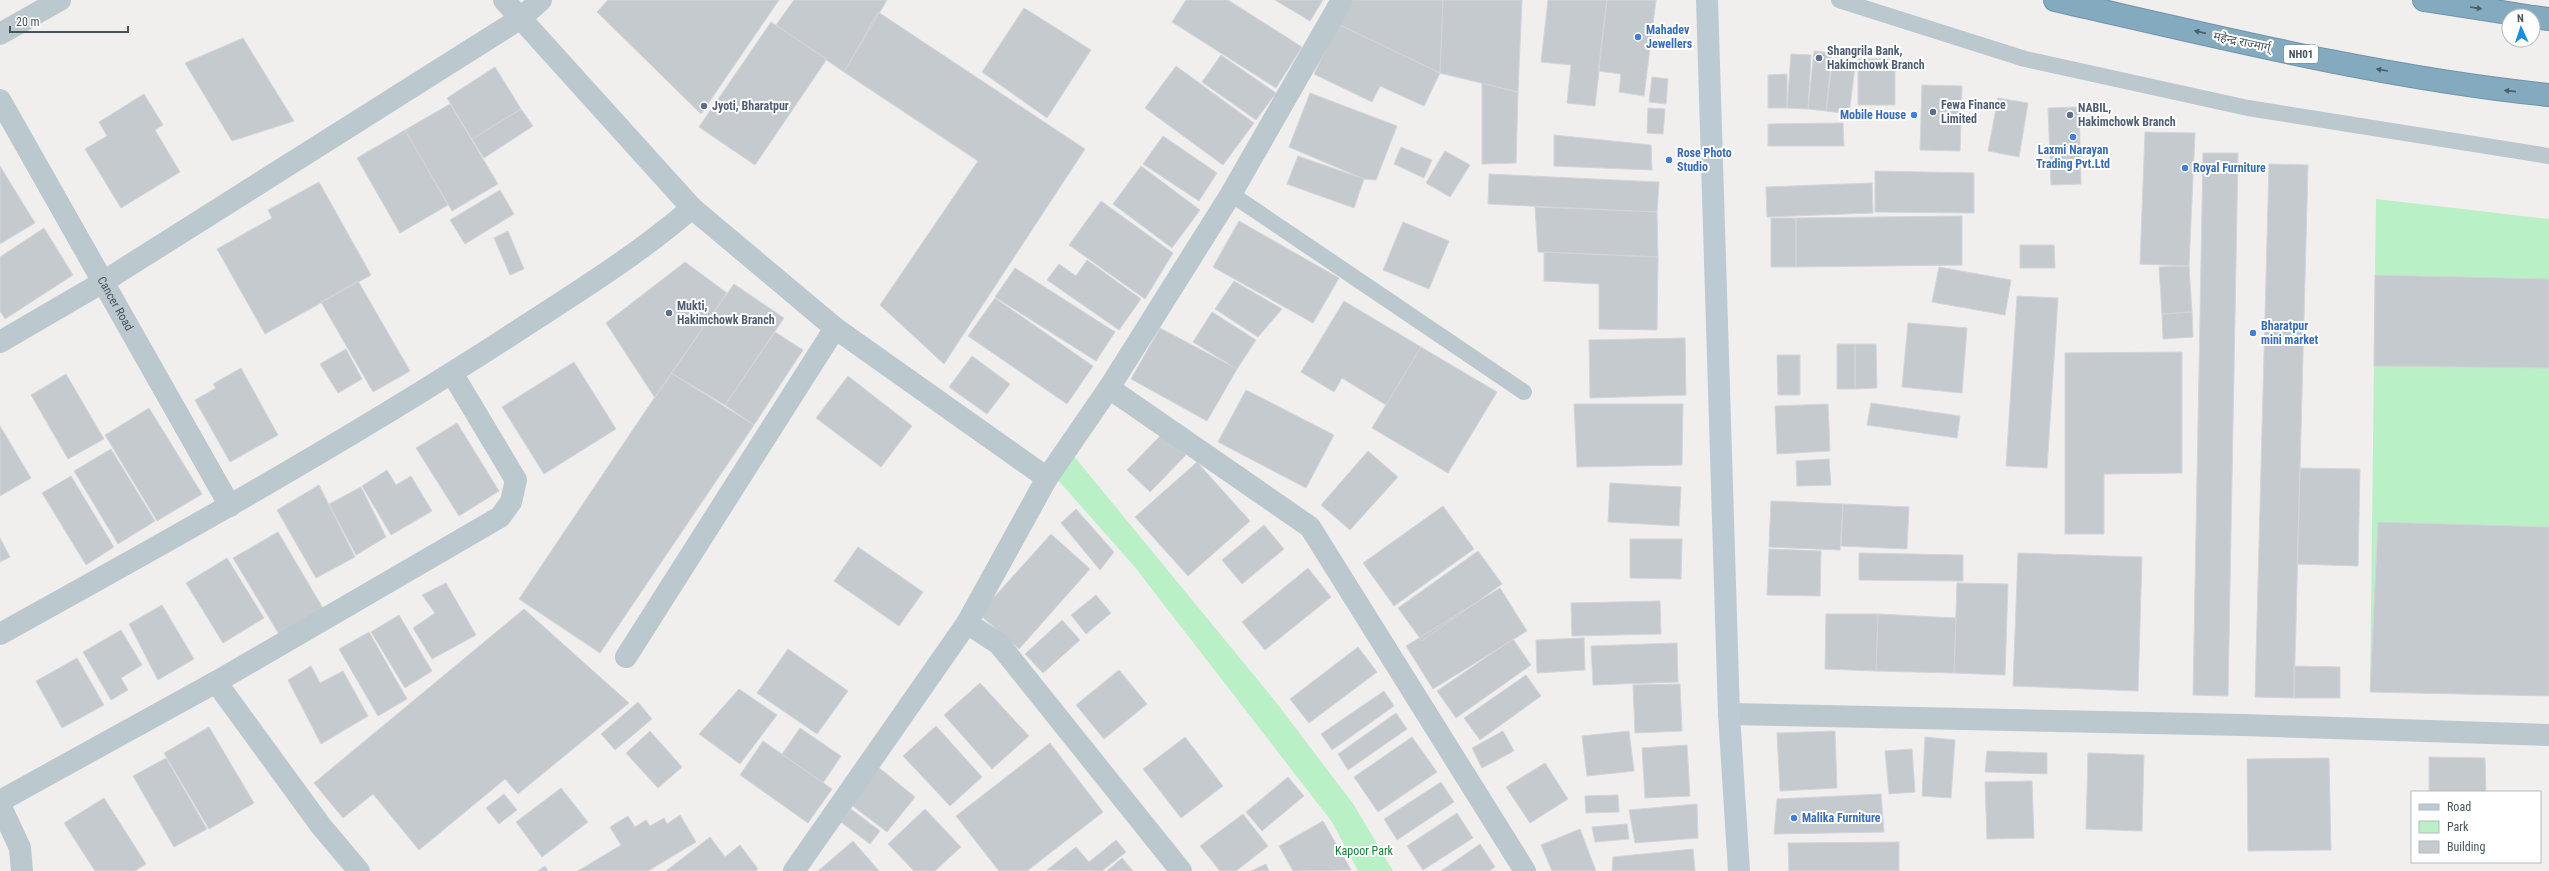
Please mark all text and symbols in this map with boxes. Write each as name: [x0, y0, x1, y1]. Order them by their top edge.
one-way arrow: [2470, 5, 2482, 11]
scale bar: [10, 8, 128, 34]
north arrow: [2501, 8, 2541, 48]
text: N: [2517, 12, 2524, 25]
text: 20 m: [16, 15, 40, 29]
place label: Mahadev Jewellers: [1646, 23, 1693, 51]
street label: महेन्द्र राज्मार्ग्: [2212, 28, 2274, 55]
one-way arrow: [2194, 29, 2206, 35]
marker: Mahadev Jewellers: [1633, 32, 1643, 42]
place label: Shangrila Bank, Hakimchowk Branch: [1827, 44, 1925, 72]
road number: NH01: [2284, 45, 2318, 63]
marker: Shangrila Bank, Hakimchowk Branch: [1814, 53, 1824, 63]
one-way arrow: [2376, 67, 2388, 73]
one-way arrow: [2504, 88, 2516, 95]
place label: Fewa Finance Limited: [1941, 98, 2006, 126]
place label: Jyoti, Bharatpur: [712, 99, 789, 113]
marker: Jyoti, Bharatpur: [699, 101, 709, 111]
place label: NABIL, Hakimchowk Branch: [2078, 101, 2176, 129]
marker: Fewa Finance Limited: [1928, 107, 1938, 117]
place label: Mobile House: [1840, 108, 1906, 122]
marker: Mobile House: [1909, 110, 1919, 120]
marker: NABIL, Hakimchowk Branch: [2065, 110, 2075, 120]
marker: Laxmi Narayan Trading Pvt.Ltd: [2068, 132, 2078, 142]
place label: Laxmi Narayan Trading Pvt.Ltd: [2036, 143, 2110, 171]
place label: Rose Photo Studio: [1677, 146, 1732, 174]
marker: Rose Photo Studio: [1664, 155, 1674, 165]
place label: Royal Furniture: [2193, 161, 2266, 175]
marker: Royal Furniture: [2180, 163, 2190, 173]
street label: Cancer Road: [94, 274, 136, 333]
place label: Mukti, Hakimchowk Branch: [677, 299, 775, 327]
marker: Mukti, Hakimchowk Branch: [664, 308, 674, 318]
place label: Bharatpur mini market: [2261, 319, 2319, 347]
marker: Bharatpur mini market: [2248, 328, 2258, 338]
legend: [2411, 791, 2541, 863]
text: Road: [2447, 800, 2471, 814]
place label: Malika Furniture: [1802, 811, 1881, 825]
marker: Malika Furniture: [1789, 813, 1799, 823]
text: Park: [2447, 820, 2469, 834]
text: Building: [2447, 840, 2485, 854]
park label: Kapoor Park: [1335, 844, 1394, 858]

